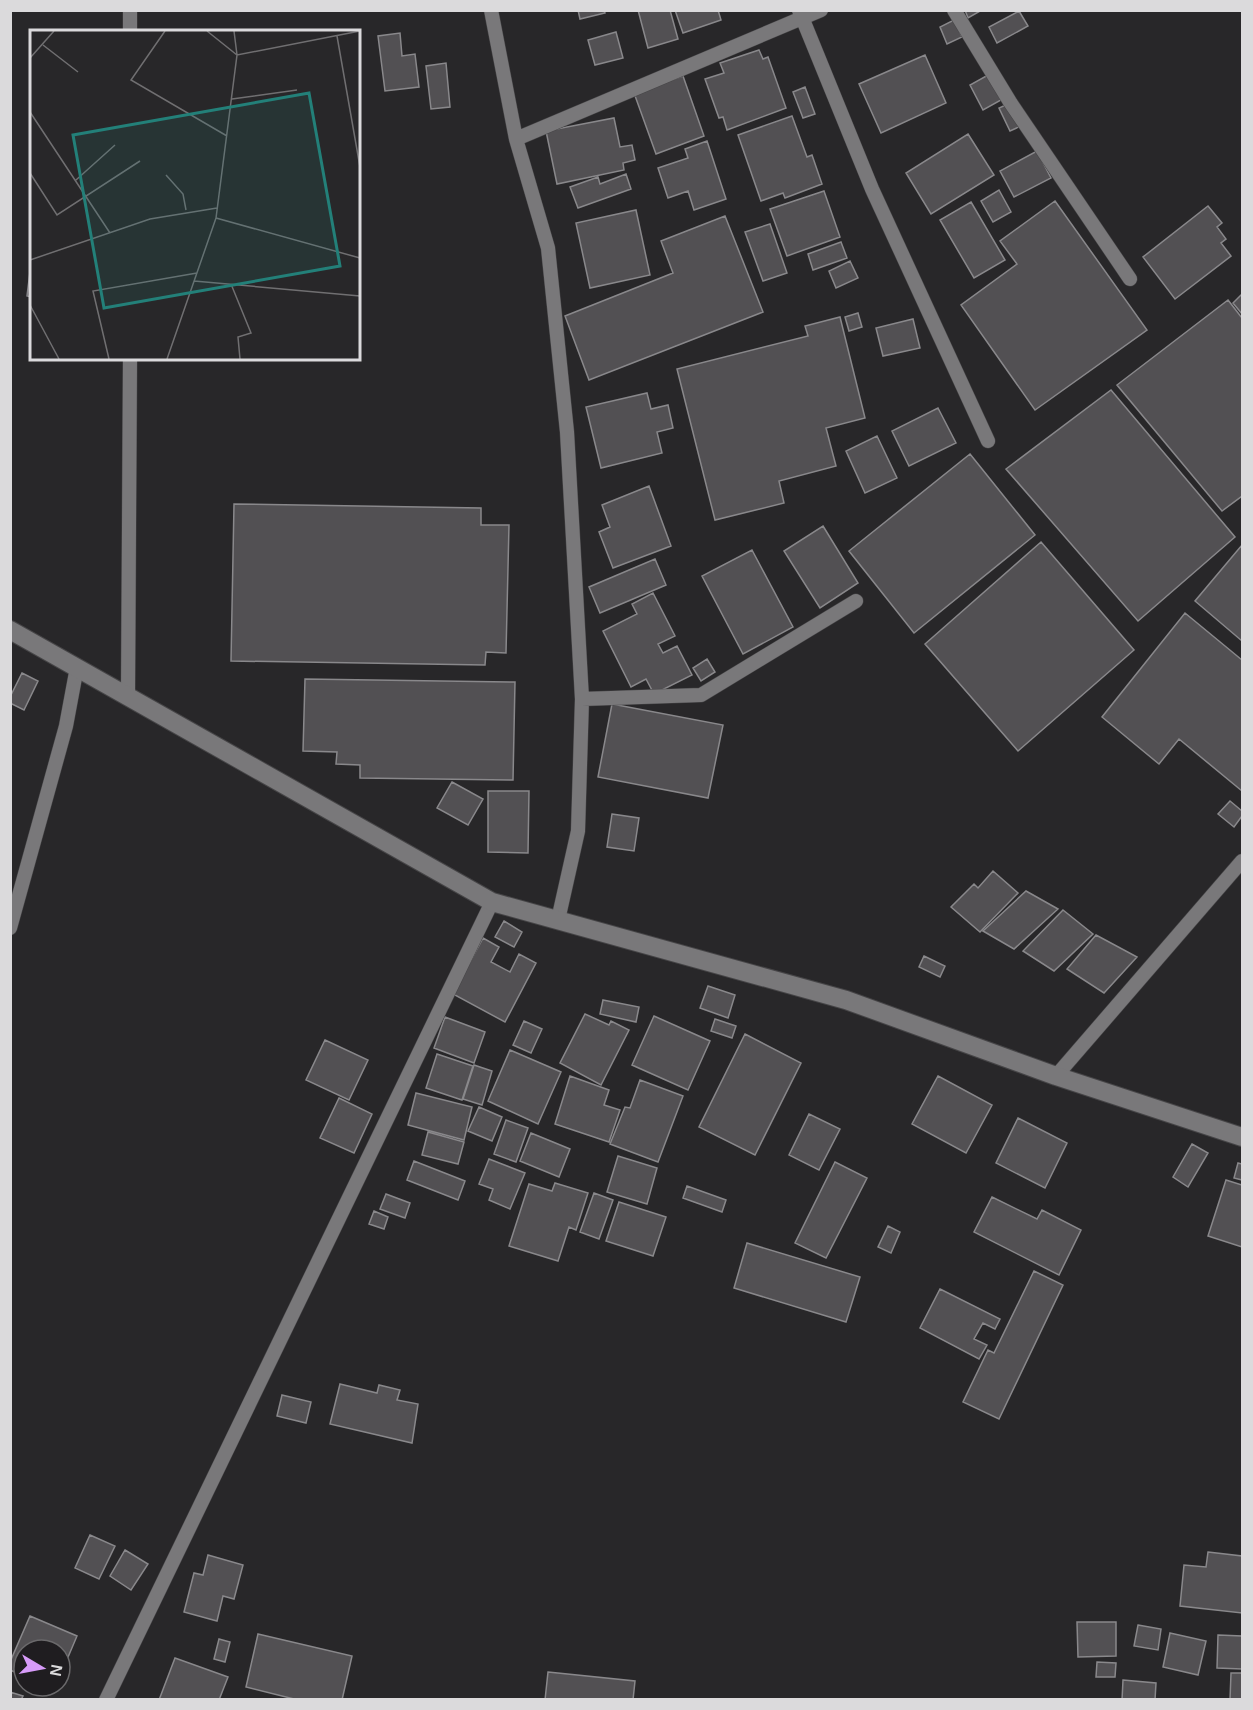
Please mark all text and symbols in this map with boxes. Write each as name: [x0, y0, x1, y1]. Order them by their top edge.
inset map: [30, 30, 360, 360]
north arrow: [12, 1638, 72, 1698]
text: N: [47, 1663, 66, 1678]

